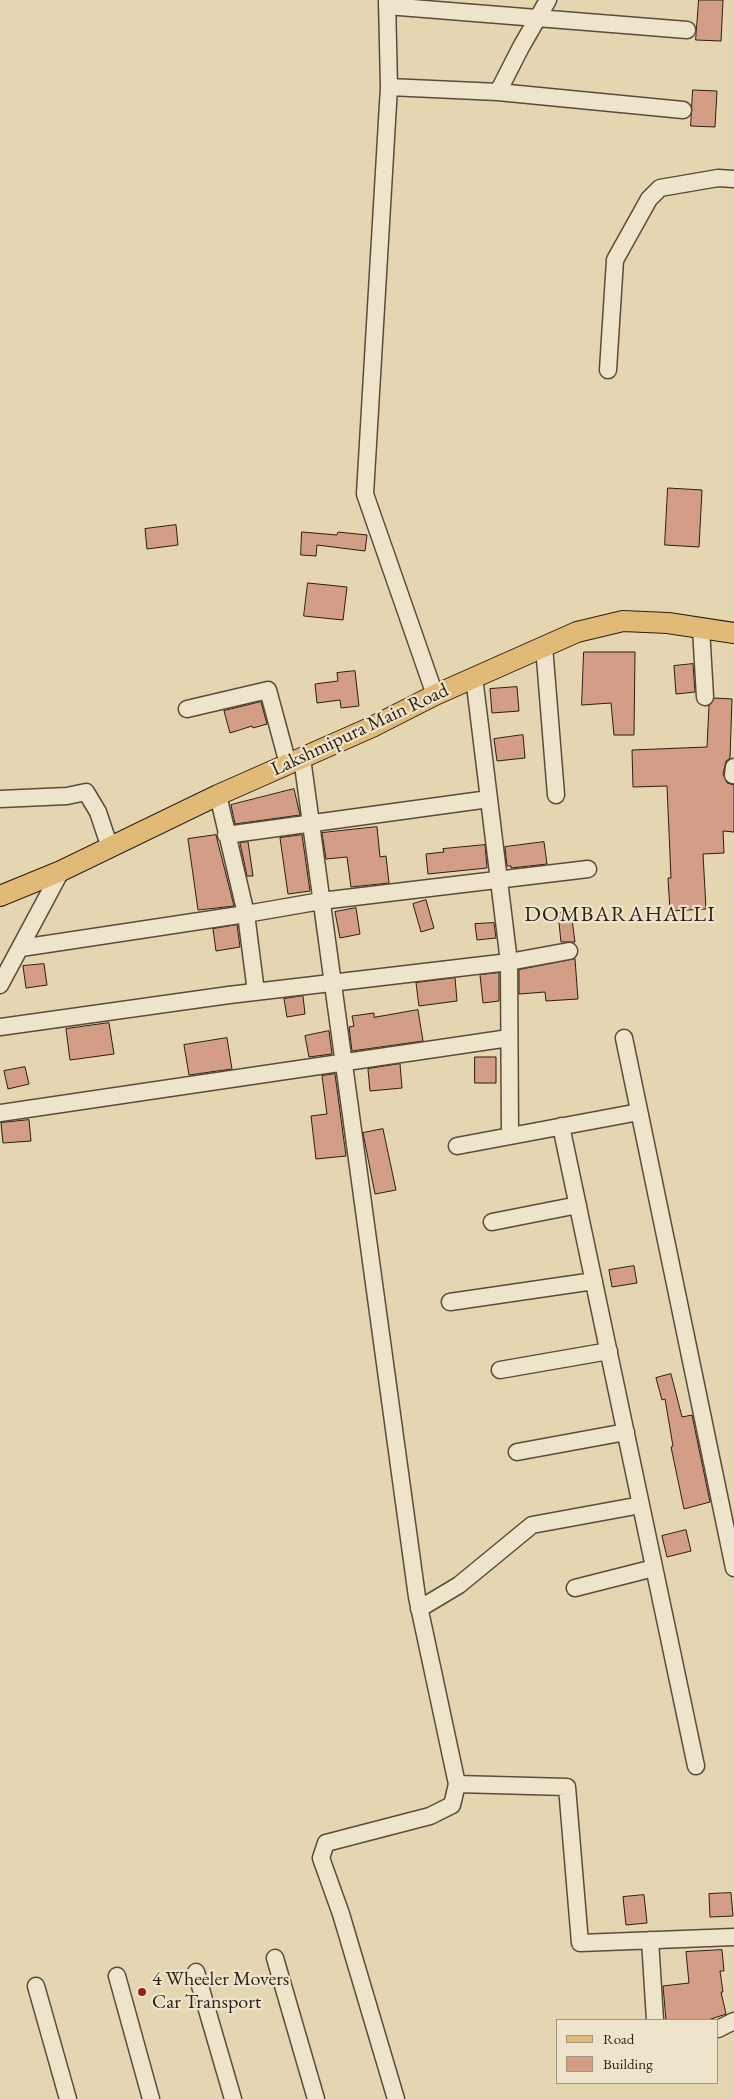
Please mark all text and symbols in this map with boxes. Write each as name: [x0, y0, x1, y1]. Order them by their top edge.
street label: Lakshmipura Main Road: [268, 678, 452, 782]
district label: DOMBARAHALLI: [523, 902, 717, 928]
place label: 4 Wheeler Movers Car Transport: [152, 1968, 289, 2015]
marker: 4 Wheeler Movers Car Transport: [136, 1986, 148, 1998]
legend: [556, 2019, 719, 2084]
text: Road: [603, 2029, 634, 2048]
text: Building: [603, 2054, 653, 2073]

